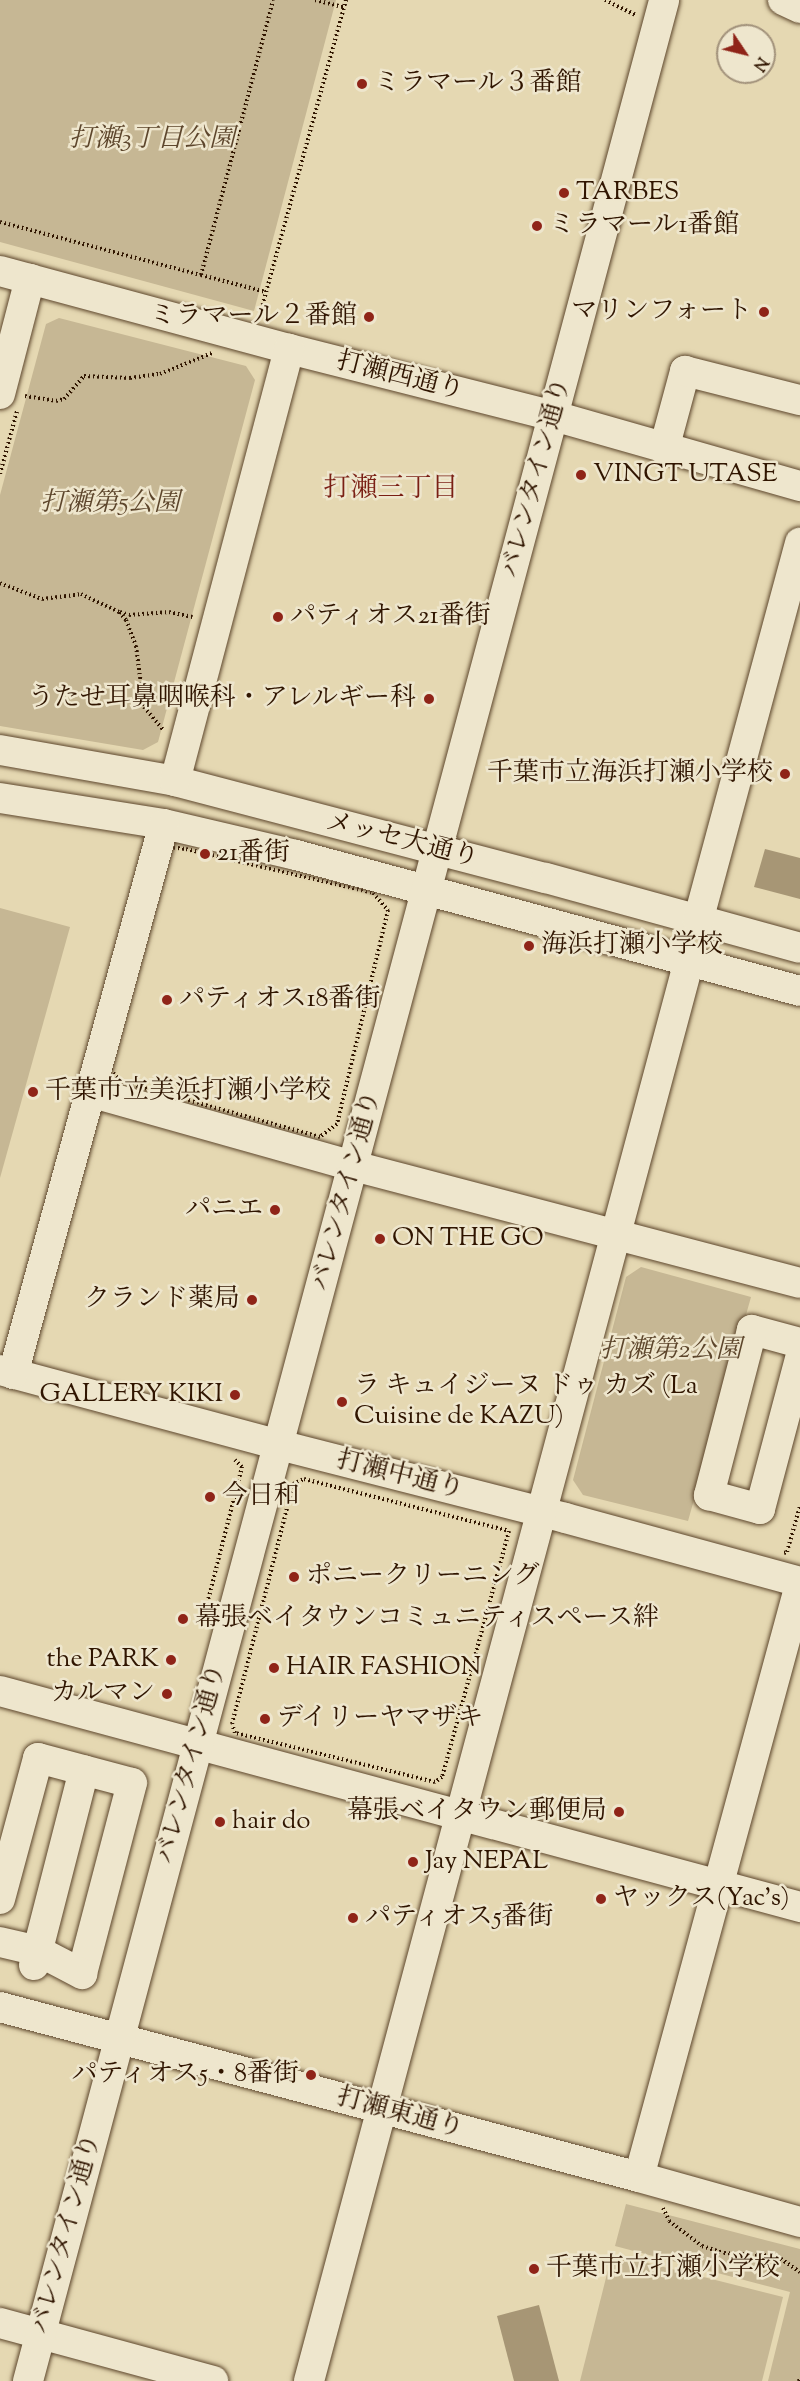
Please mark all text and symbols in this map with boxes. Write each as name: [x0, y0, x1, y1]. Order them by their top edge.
north arrow: [716, 24, 776, 84]
text: N: [746, 52, 773, 75]
place label: ミラマール３番館: [374, 68, 582, 100]
marker: ミラマール３番館: [355, 77, 369, 91]
park label: 打瀬3丁目公園: [69, 124, 235, 156]
place label: TARBES: [576, 177, 679, 209]
marker: TARBES: [557, 186, 571, 200]
place label: ミラマール1番館: [549, 210, 740, 242]
marker: ミラマール1番館: [530, 219, 544, 233]
place label: マリンフォート: [570, 296, 752, 328]
place label: ミラマール２番館: [149, 301, 357, 333]
marker: マリンフォート: [757, 305, 771, 319]
marker: ミラマール２番館: [362, 310, 376, 324]
street label: 打瀬西通り: [333, 346, 467, 408]
street label: バレンタイン通り: [495, 374, 579, 582]
place label: VINGT UTASE: [593, 459, 777, 491]
marker: VINGT UTASE: [574, 468, 588, 482]
district label: 打瀬三丁目: [324, 474, 458, 506]
park label: 打瀬第5公園: [40, 488, 180, 520]
place label: パティオス21番街: [290, 601, 493, 633]
marker: パティオス21番街: [271, 610, 285, 624]
place label: うたせ耳鼻咽喉科・アレルギー科: [26, 683, 416, 715]
marker: うたせ耳鼻咽喉科・アレルギー科: [420, 690, 438, 708]
place label: 千葉市立海浜打瀬小学校: [487, 758, 773, 790]
marker: 千葉市立海浜打瀬小学校: [778, 767, 792, 781]
street label: メッセ大通り: [323, 807, 481, 875]
place label: 21番街: [217, 838, 290, 870]
marker: 21番街: [198, 847, 212, 861]
place label: 海浜打瀬小学校: [541, 930, 723, 962]
marker: 海浜打瀬小学校: [522, 939, 536, 953]
place label: パティオス18番街: [179, 984, 383, 1016]
marker: パティオス18番街: [160, 993, 174, 1007]
place label: 千葉市立美浜打瀬小学校: [45, 1076, 331, 1108]
marker: 千葉市立美浜打瀬小学校: [26, 1085, 40, 1099]
street label: バレンタイン通り: [305, 1087, 389, 1295]
place label: パニエ: [185, 1194, 263, 1226]
marker: パニエ: [268, 1203, 282, 1217]
place label: ON THE GO: [392, 1223, 544, 1255]
marker: ON THE GO: [373, 1232, 387, 1246]
place label: クランド薬局: [84, 1284, 240, 1316]
marker: クランド薬局: [245, 1293, 259, 1307]
park label: 打瀬第2公園: [600, 1335, 742, 1367]
place label: ラ キュイジーヌ ドゥ カズ (La Cuisine de KAZU): [354, 1371, 698, 1432]
place label: GALLERY KIKI: [40, 1379, 223, 1411]
marker: GALLERY KIKI: [228, 1388, 242, 1402]
marker: ラ キュイジーヌ ドゥ カズ (La Cuisine de KAZU): [335, 1395, 349, 1409]
street label: 打瀬中通り: [333, 1445, 467, 1507]
place label: 今日和: [222, 1481, 300, 1513]
marker: 今日和: [203, 1490, 217, 1504]
place label: ポニークリーニング: [306, 1561, 540, 1593]
marker: ポニークリーニング: [287, 1570, 301, 1584]
place label: 幕張ベイタウンコミュニティスペース絆: [195, 1603, 663, 1635]
marker: 幕張ベイタウンコミュニティスペース絆: [176, 1612, 190, 1626]
place label: the PARK: [47, 1644, 159, 1676]
place label: HAIR FASHION: [286, 1652, 481, 1684]
marker: the PARK: [164, 1653, 178, 1667]
street label: バレンタイン通り: [150, 1660, 234, 1868]
marker: HAIR FASHION: [267, 1661, 281, 1675]
place label: カルマン: [51, 1678, 155, 1710]
marker: カルマン: [160, 1687, 174, 1701]
place label: デイリーヤマザキ: [277, 1703, 485, 1735]
marker: デイリーヤマザキ: [258, 1712, 272, 1726]
place label: 幕張ベイタウン郵便局: [347, 1796, 607, 1828]
marker: 幕張ベイタウン郵便局: [612, 1805, 626, 1819]
place label: hair do: [232, 1806, 310, 1838]
marker: hair do: [213, 1815, 227, 1829]
place label: Jay NEPAL: [425, 1846, 548, 1878]
marker: Jay NEPAL: [406, 1855, 420, 1869]
place label: ヤックス(Yac's): [613, 1883, 788, 1915]
marker: ヤックス(Yac's): [594, 1892, 608, 1906]
place label: パティオス5番街: [365, 1902, 556, 1934]
marker: パティオス5番街: [346, 1911, 360, 1925]
place label: パティオス5・8番街: [69, 2059, 299, 2091]
marker: パティオス5・8番街: [304, 2068, 318, 2082]
street label: 打瀬東通り: [333, 2082, 467, 2146]
street label: バレンタイン通り: [25, 2130, 109, 2338]
place label: 千葉市立打瀬小学校: [546, 2253, 780, 2285]
marker: 千葉市立打瀬小学校: [527, 2262, 541, 2276]

